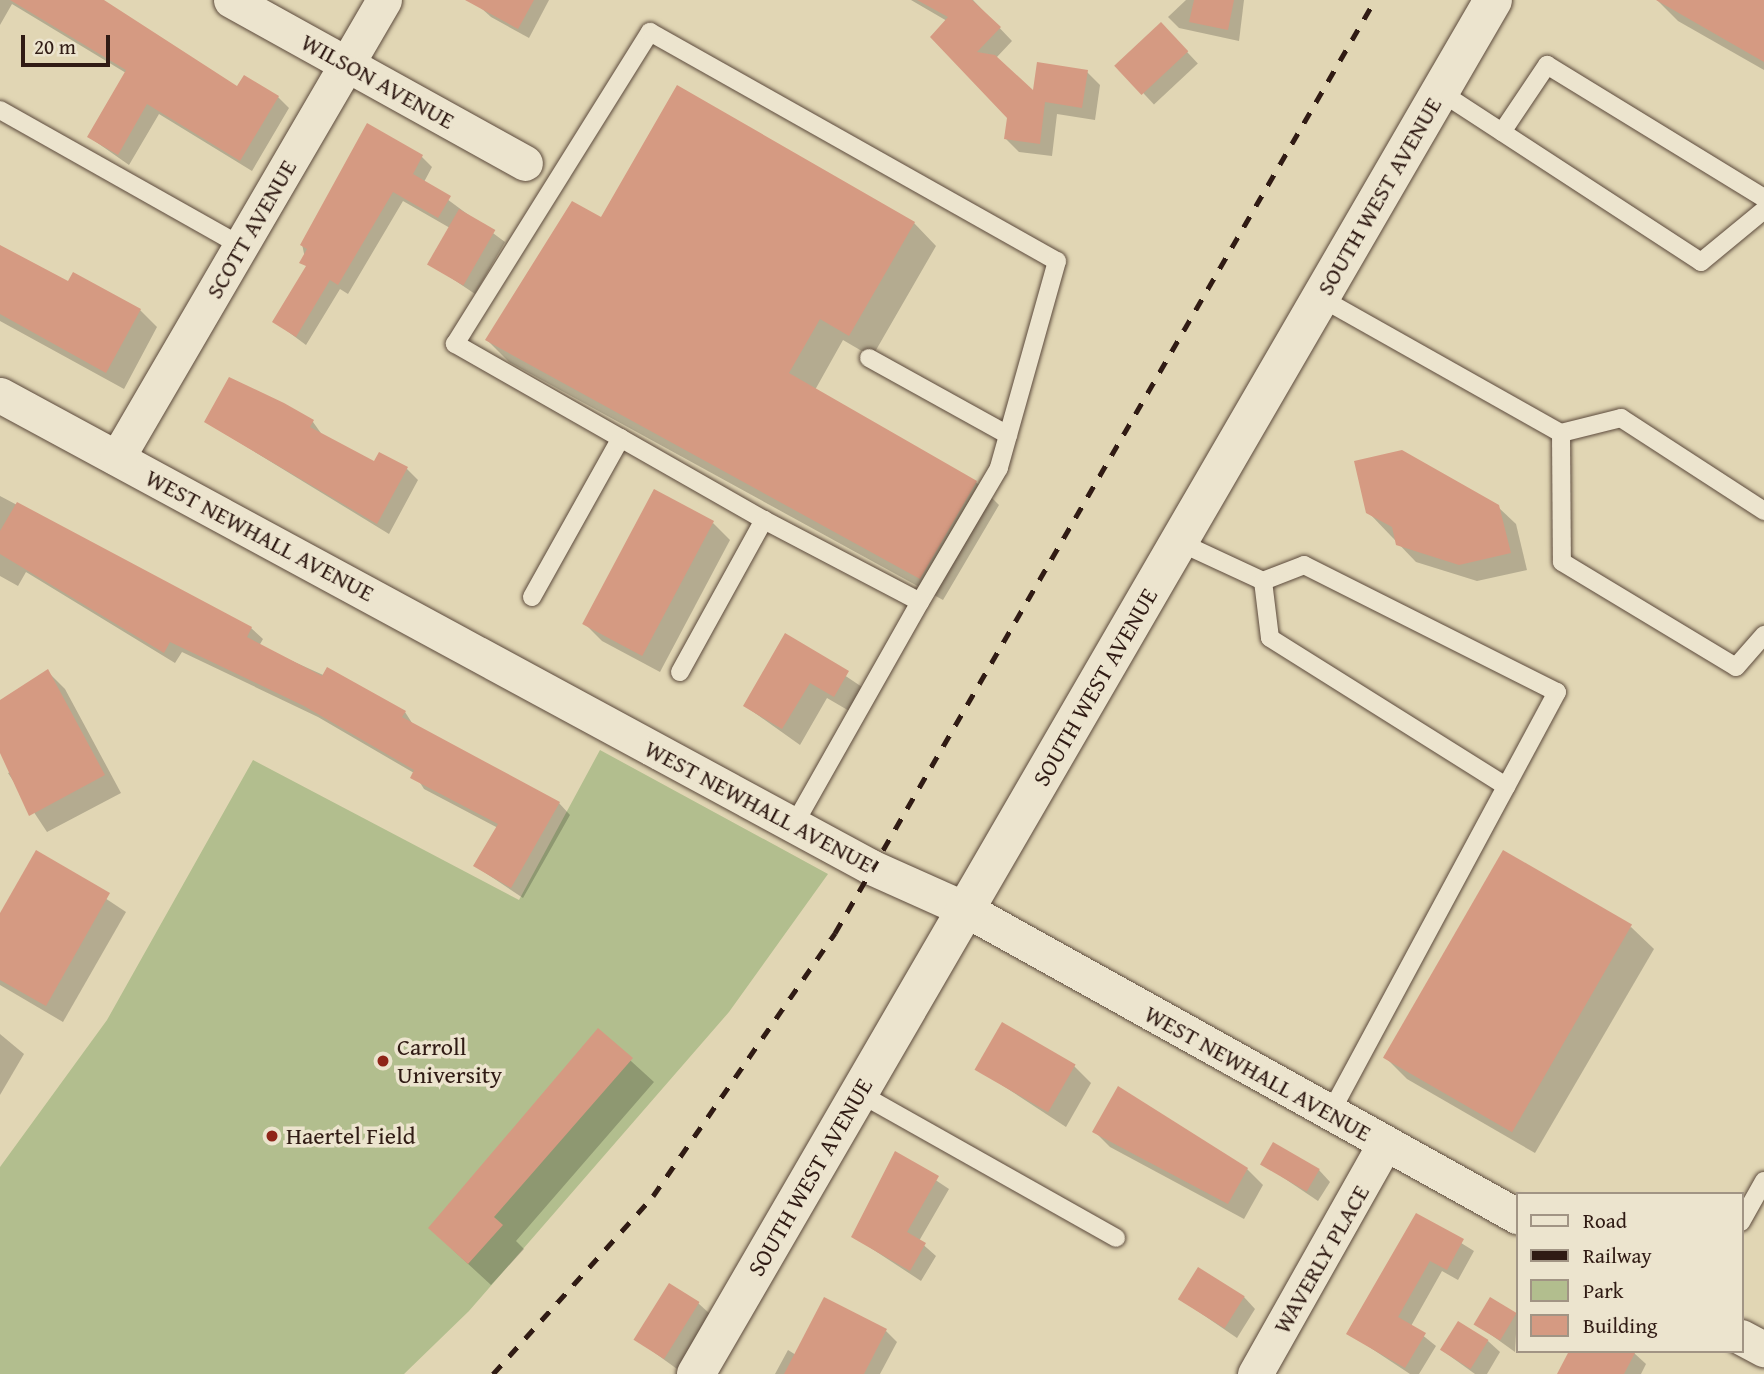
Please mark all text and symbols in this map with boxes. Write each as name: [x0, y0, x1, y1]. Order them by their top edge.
scale bar: [24, 21, 114, 65]
street label: WILSON AVENUE: [296, 27, 460, 135]
text: 20 m: [34, 31, 76, 62]
street label: SOUTH WEST AVENUE: [1311, 92, 1447, 300]
street label: SCOTT AVENUE: [200, 154, 302, 304]
street label: WEST NEWHALL AVENUE: [141, 463, 379, 607]
street label: SOUTH WEST AVENUE: [1027, 583, 1163, 791]
street label: WEST NEWHALL AVENUE: [640, 734, 878, 878]
street label: WEST NEWHALL AVENUE: [1140, 999, 1376, 1147]
place label: Carroll University: [397, 1033, 502, 1089]
marker: Carroll University: [375, 1053, 391, 1069]
street label: SOUTH WEST AVENUE: [742, 1073, 878, 1281]
place label: Haertel Field: [286, 1122, 415, 1150]
marker: Haertel Field: [264, 1128, 280, 1144]
street label: WAVERLY PLACE: [1267, 1180, 1375, 1338]
legend: [1516, 1192, 1743, 1353]
text: Road: [1583, 1205, 1627, 1236]
text: Railway: [1583, 1240, 1652, 1271]
text: Park: [1583, 1275, 1624, 1306]
text: Building: [1583, 1310, 1657, 1341]

